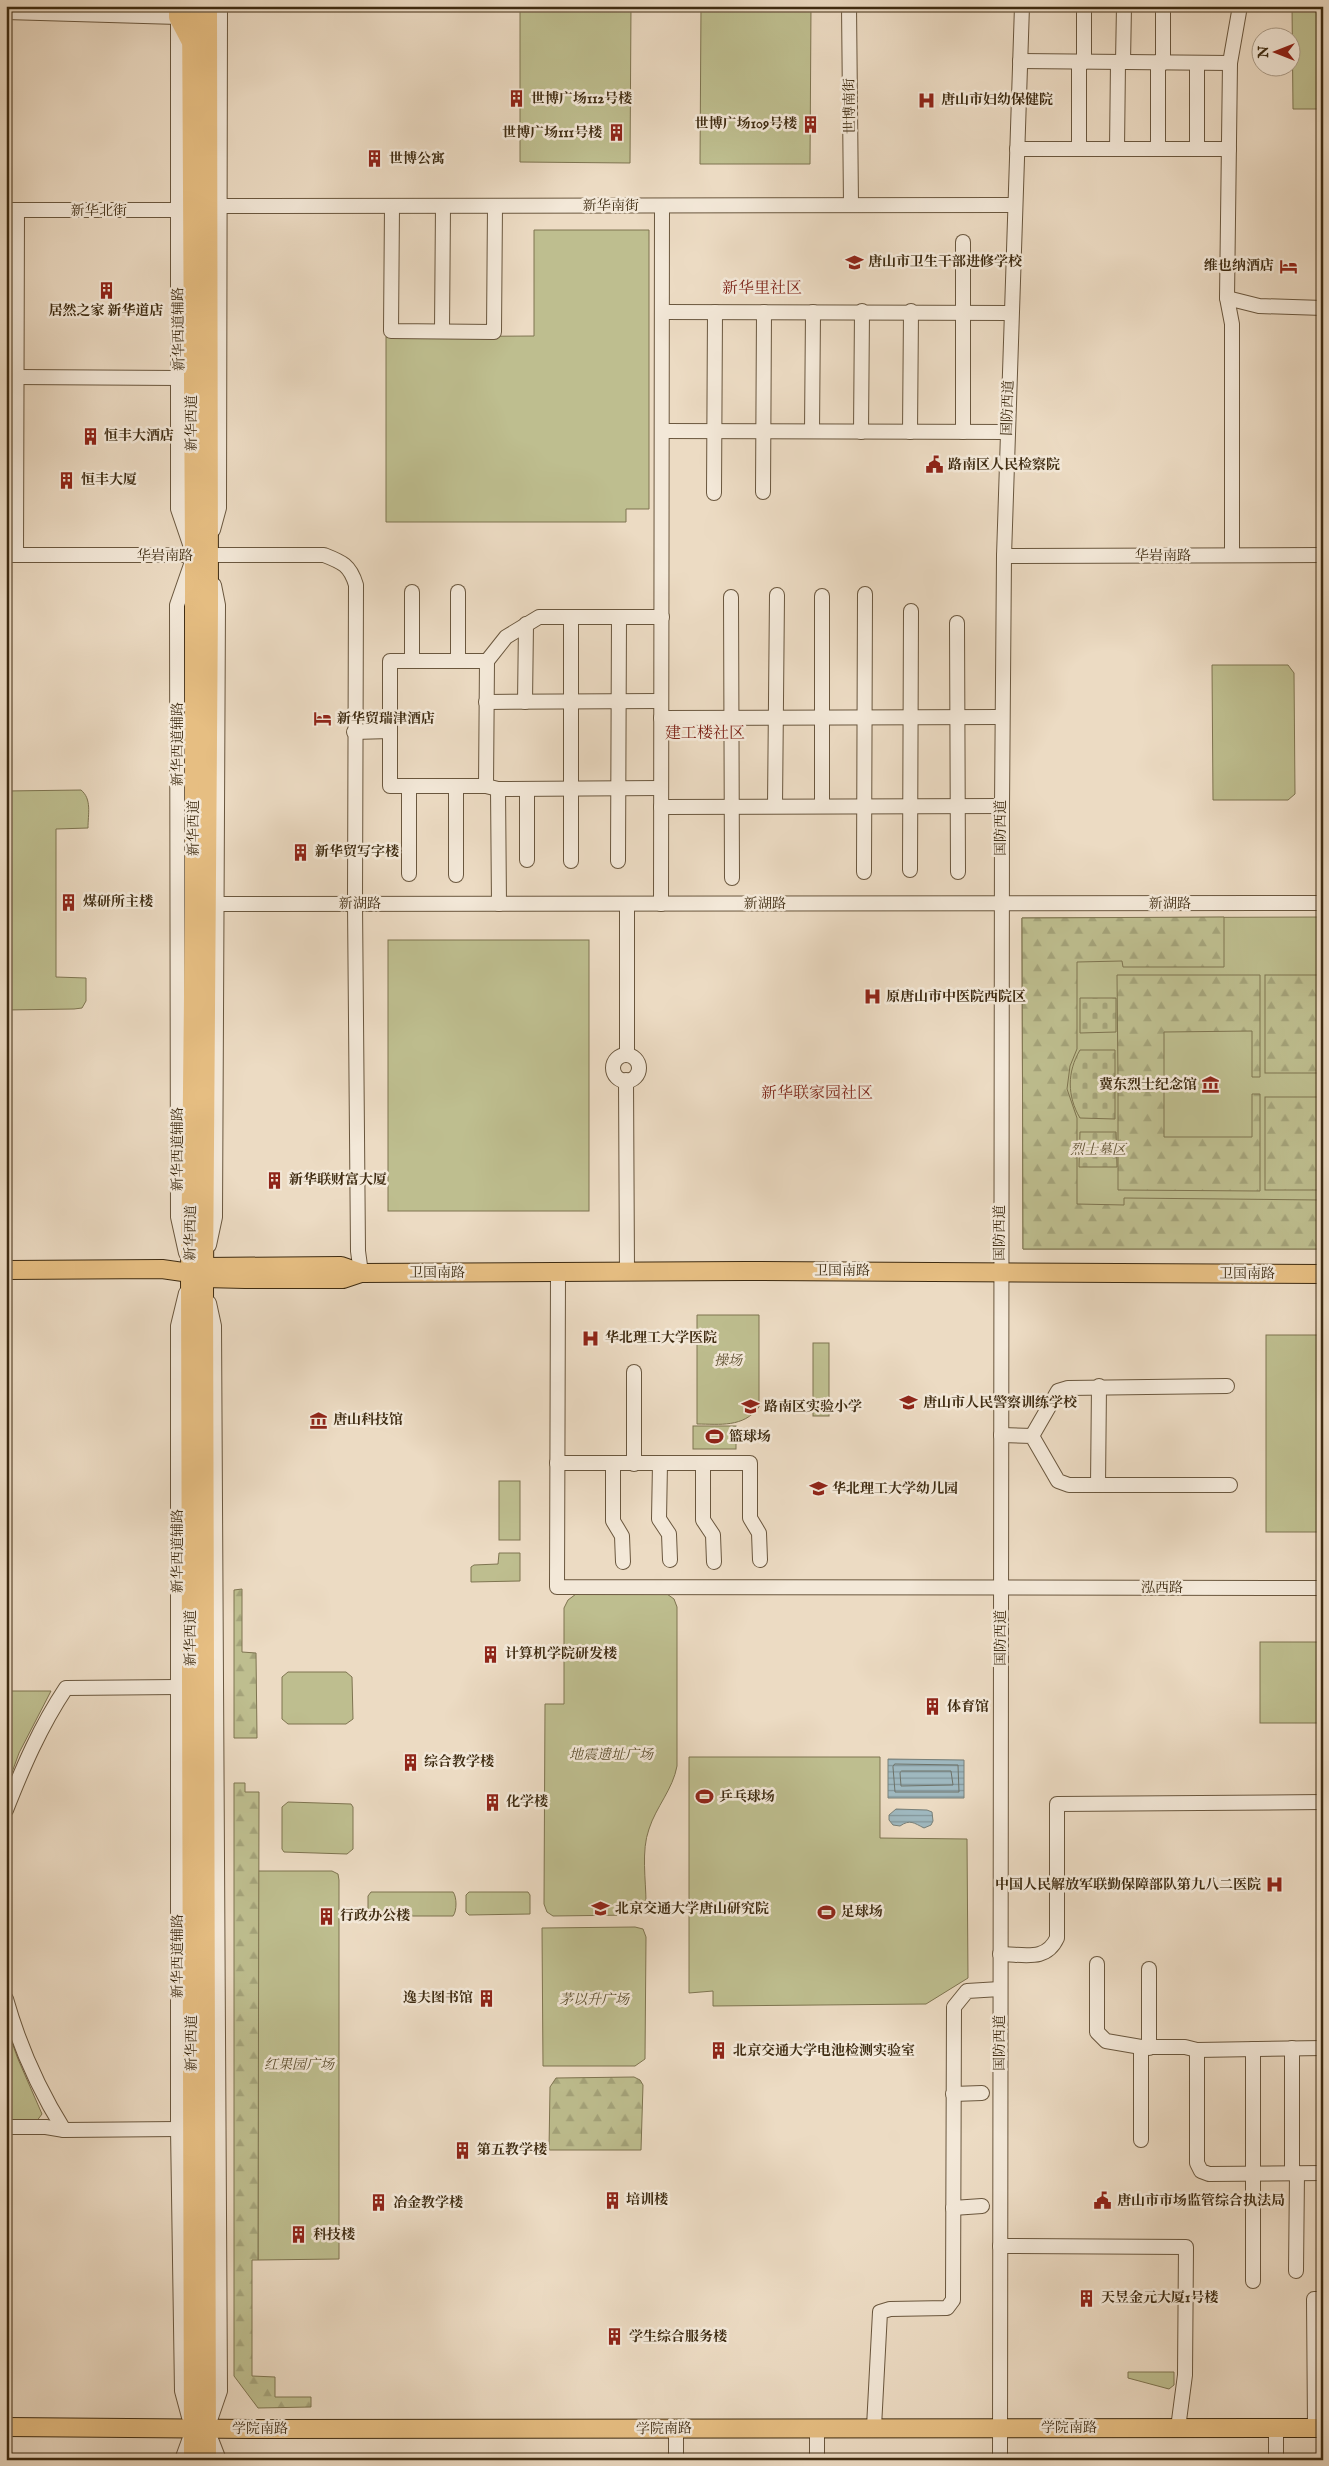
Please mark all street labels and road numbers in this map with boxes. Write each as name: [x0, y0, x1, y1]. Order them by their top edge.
street label: 世博南街: [841, 78, 859, 134]
street label: 新华南街: [583, 197, 639, 215]
street label: 新华北街: [71, 202, 127, 220]
street label: 新华西道辅路: [169, 287, 189, 371]
street label: 国防西道: [998, 380, 1018, 436]
street label: 新华西道: [183, 395, 201, 451]
street label: 华岩南路: [137, 547, 193, 565]
street label: 华岩南路: [1135, 547, 1191, 565]
street label: 新华西道辅路: [169, 702, 187, 786]
street label: 新华西道: [185, 800, 203, 856]
street label: 国防西道: [992, 800, 1010, 856]
street label: 新湖路: [339, 895, 381, 913]
street label: 新湖路: [744, 895, 786, 913]
street label: 新湖路: [1149, 895, 1191, 913]
street label: 新华西道辅路: [169, 1107, 187, 1191]
street label: 新华西道: [182, 1205, 200, 1261]
street label: 国防西道: [991, 1205, 1009, 1261]
street label: 卫国南路: [814, 1262, 870, 1280]
street label: 卫国南路: [409, 1264, 465, 1282]
street label: 卫国南路: [1219, 1265, 1275, 1283]
street label: 新华西道辅路: [169, 1509, 187, 1593]
street label: 泓西路: [1141, 1579, 1183, 1597]
street label: 新华西道: [182, 1610, 200, 1666]
street label: 国防西道: [992, 1610, 1010, 1666]
street label: 新华西道辅路: [169, 1914, 187, 1998]
street label: 新华西道: [183, 2015, 201, 2071]
street label: 国防西道: [991, 2015, 1009, 2071]
street label: 学院南路: [1041, 2419, 1097, 2437]
street label: 学院南路: [232, 2420, 288, 2438]
street label: 学院南路: [636, 2420, 692, 2438]

